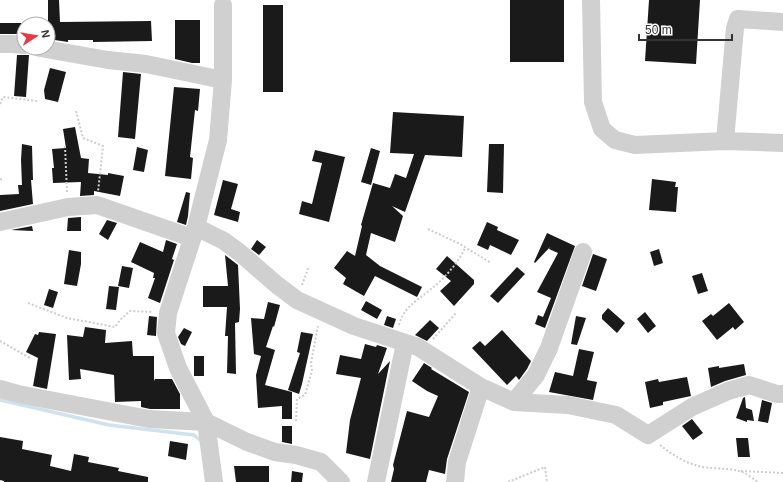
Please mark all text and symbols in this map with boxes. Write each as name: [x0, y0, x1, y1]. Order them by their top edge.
north arrow: [16, 16, 56, 56]
scale bar: [639, 16, 732, 42]
text: 50 m: [645, 23, 672, 37]
text: N: [39, 29, 52, 39]

